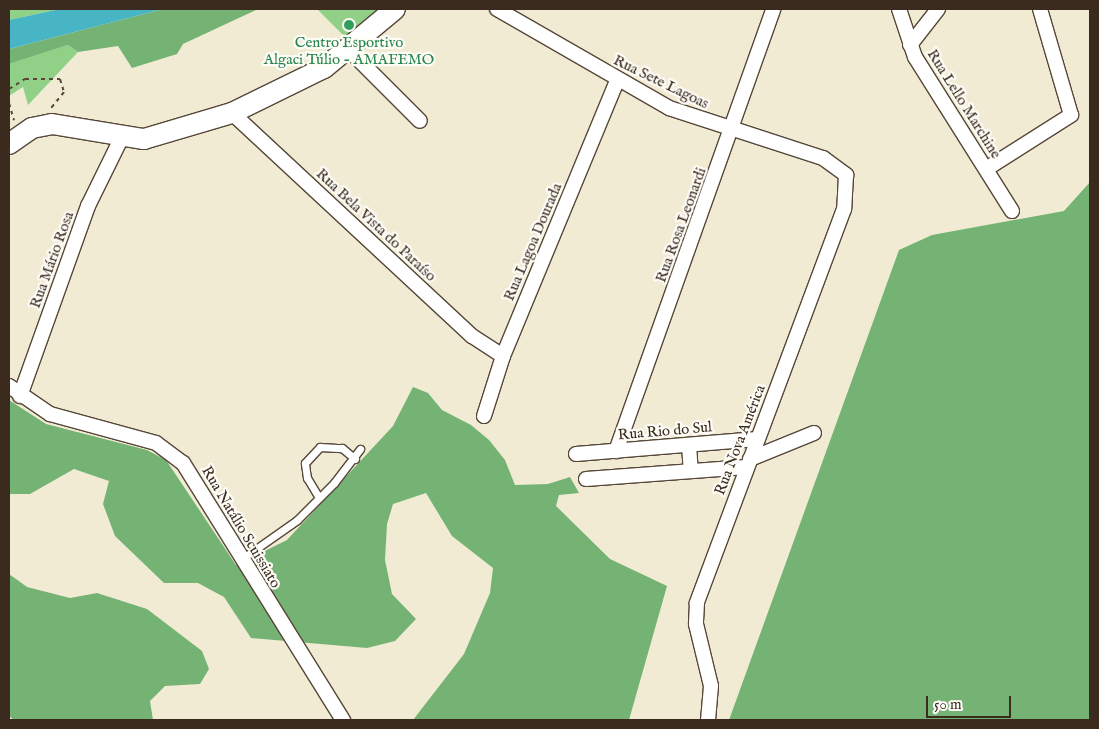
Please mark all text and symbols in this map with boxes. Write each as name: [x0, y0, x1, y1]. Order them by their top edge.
marker: Centro Esportivo Algaci Túlio - AMAFEMO: [343, 19, 355, 31]
place label: Centro Esportivo Algaci Túlio - AMAFEMO: [264, 33, 434, 68]
street label: Rua Lello Marchine: [923, 46, 1005, 162]
street label: Rua Sete Lagoas: [610, 51, 712, 113]
street label: Rua Bela Vista do Paraíso: [312, 165, 440, 285]
street label: Rua Rosa Leonardi: [652, 165, 710, 285]
street label: Rua Lagoa Dourada: [500, 180, 566, 304]
street label: Rua Mário Rosa: [26, 209, 78, 311]
street label: Rua Nova América: [711, 382, 769, 498]
street label: Rua Rio do Sul: [617, 418, 713, 444]
street label: Rua Natálio Scuissiato: [197, 463, 285, 591]
scale bar: [929, 686, 1014, 718]
text: 50 m: [934, 695, 962, 714]

